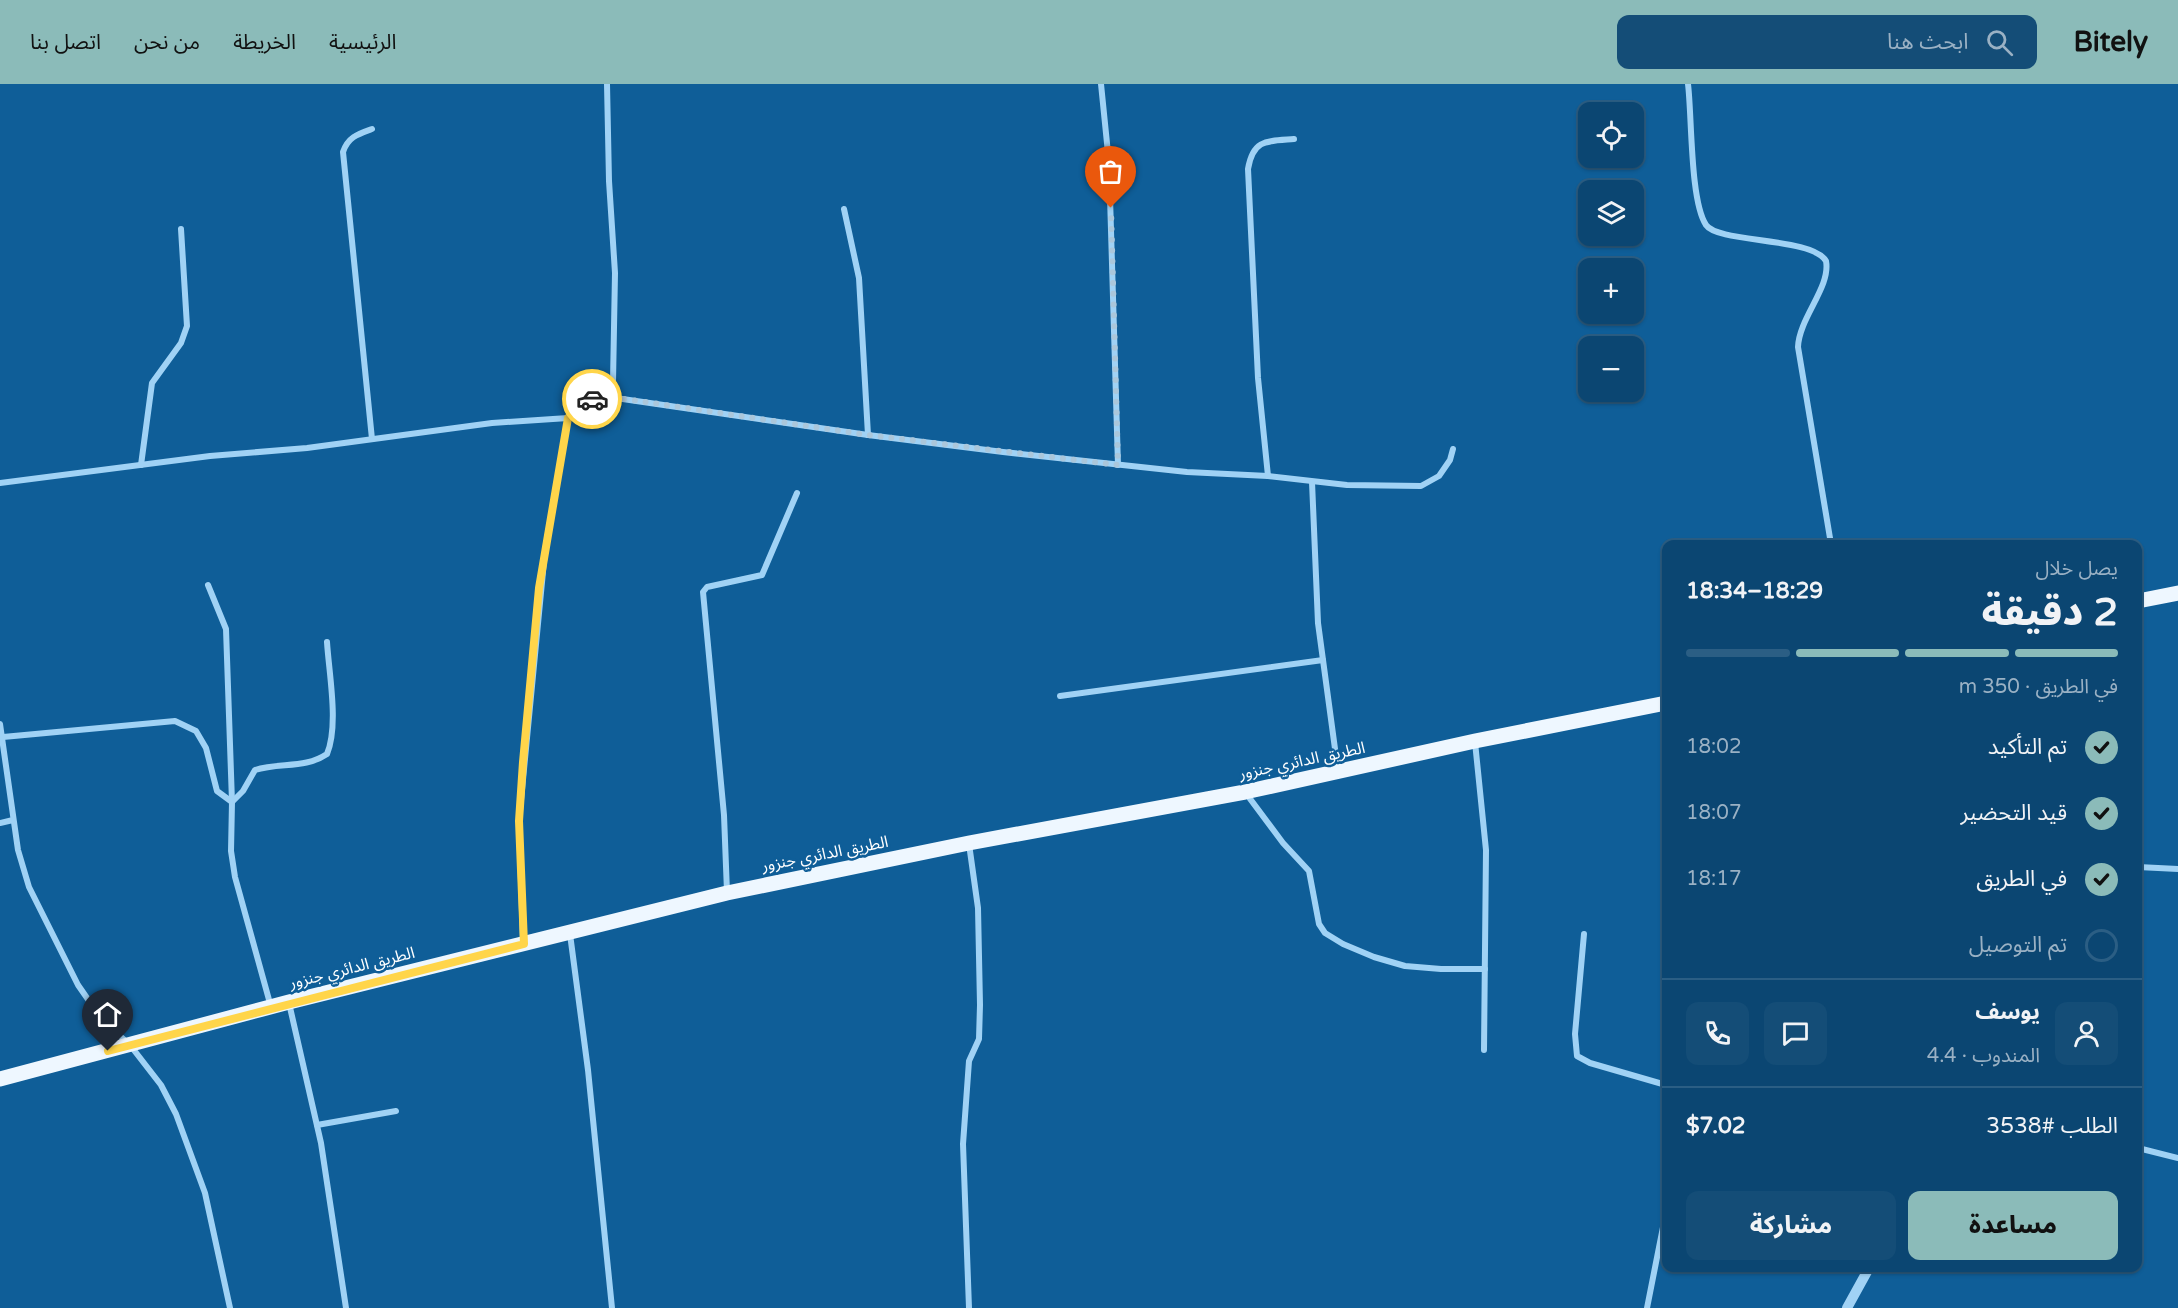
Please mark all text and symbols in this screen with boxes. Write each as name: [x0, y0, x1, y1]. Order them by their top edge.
search box: [1617, 15, 2037, 69]
text: Bitely: [2073, 25, 2148, 59]
icon: search: [1983, 26, 2016, 59]
text: ابحث هنا: [1887, 29, 1968, 55]
text: اتصل بنا: [30, 30, 101, 55]
text: من نحن: [134, 30, 200, 55]
text: الخريطة: [233, 30, 296, 55]
text: الرئيسية: [329, 30, 397, 55]
map controls: [1578, 102, 1644, 402]
button: locate: [1578, 102, 1644, 168]
pin: [1085, 146, 1136, 208]
icon: bag: [1094, 155, 1127, 188]
button: layers: [1578, 180, 1644, 246]
button: +: [1578, 258, 1644, 324]
button: −: [1578, 336, 1644, 402]
courier: [562, 369, 622, 429]
icon: car: [576, 383, 609, 416]
text: يصل خلال: [2036, 557, 2118, 581]
text: 18:29–18:34: [1686, 578, 1823, 604]
text: 2 دقيقة: [1982, 589, 2118, 636]
text: في الطريق · 350 m: [1959, 675, 2118, 699]
icon: check: [2085, 731, 2118, 764]
text: تم التأكيد: [1988, 734, 2067, 760]
text: 18:02: [1686, 735, 1741, 759]
street label: الطريق الدائري جنزور: [1236, 738, 1367, 786]
icon: check: [2085, 797, 2118, 830]
text: قيد التحضير: [1961, 800, 2067, 826]
text: 18:07: [1686, 801, 1741, 825]
street label: الطريق الدائري جنزور: [759, 832, 890, 878]
icon: check: [2085, 863, 2118, 896]
text: في الطريق: [1976, 866, 2067, 892]
text: 18:17: [1686, 867, 1741, 891]
text: تم التوصيل: [1969, 932, 2067, 958]
street label: الطريق الدائري جنزور: [286, 943, 417, 995]
pin: [82, 989, 133, 1051]
icon: home: [91, 998, 124, 1031]
text: يوسف: [1975, 999, 2040, 1025]
button: phone: [1686, 1002, 1749, 1065]
button: chat: [1764, 1002, 1827, 1065]
button: person: [2055, 1002, 2118, 1065]
text: المندوب · 4.4: [1927, 1044, 2040, 1068]
text: $7.02: [1686, 1113, 1746, 1139]
text: الطلب #3538: [1986, 1113, 2118, 1139]
button: مشاركة: [1686, 1191, 1896, 1260]
button: مساعدة: [1908, 1191, 2118, 1260]

